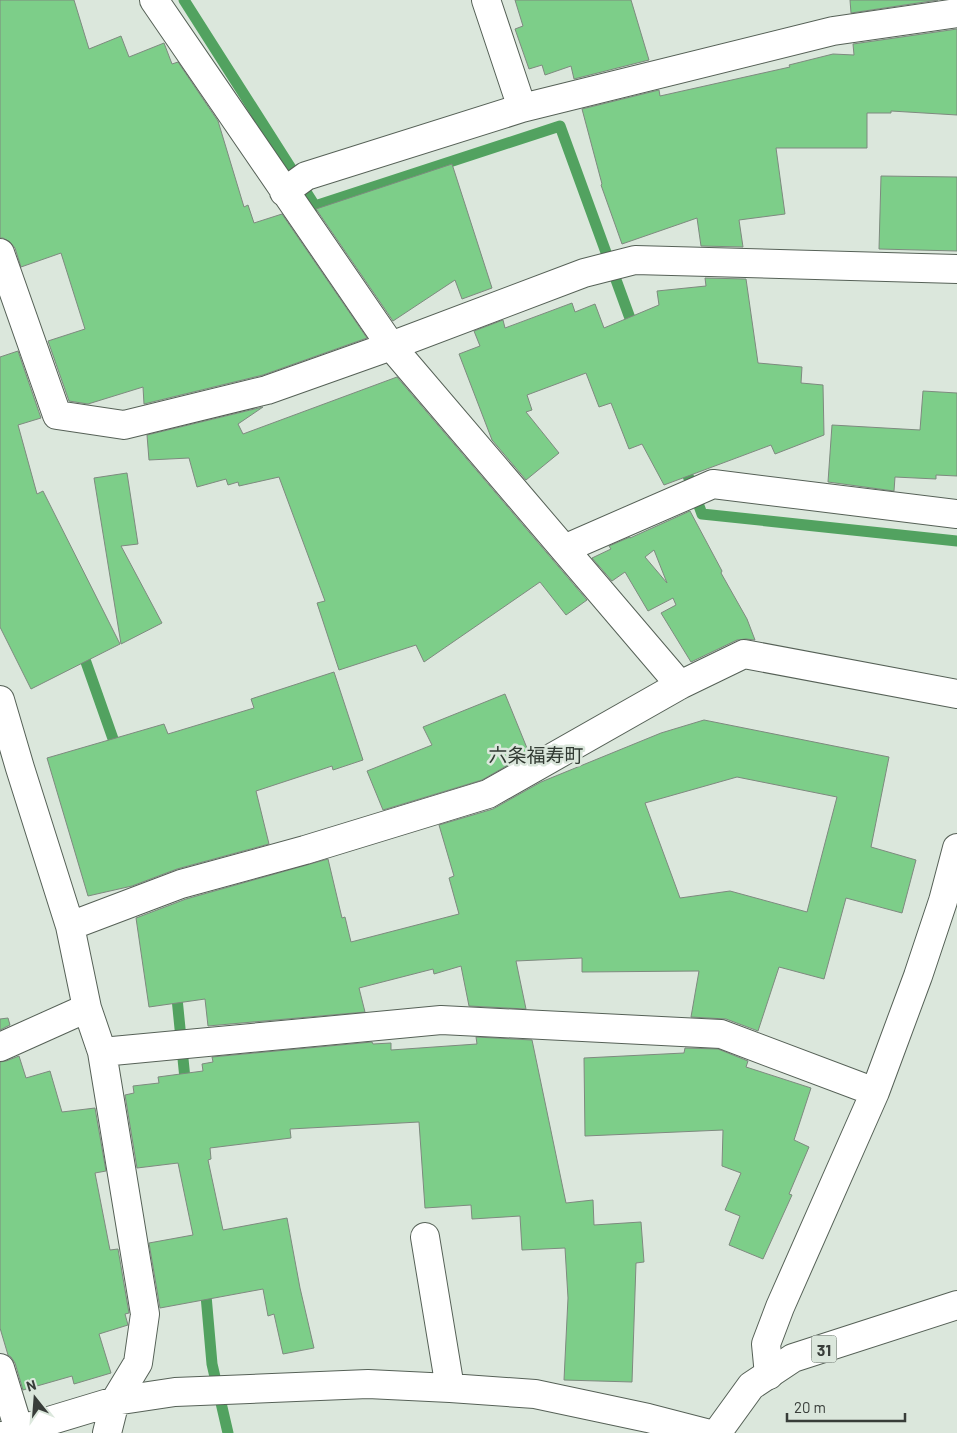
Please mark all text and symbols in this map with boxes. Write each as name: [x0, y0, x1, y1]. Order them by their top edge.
district label: 六条福寿町: [488, 743, 584, 766]
road number: 31: [812, 1336, 836, 1362]
north arrow: [10, 1373, 60, 1423]
text: N: [24, 1376, 38, 1395]
scale bar: [787, 1390, 904, 1422]
text: 20 m: [794, 1398, 826, 1416]

